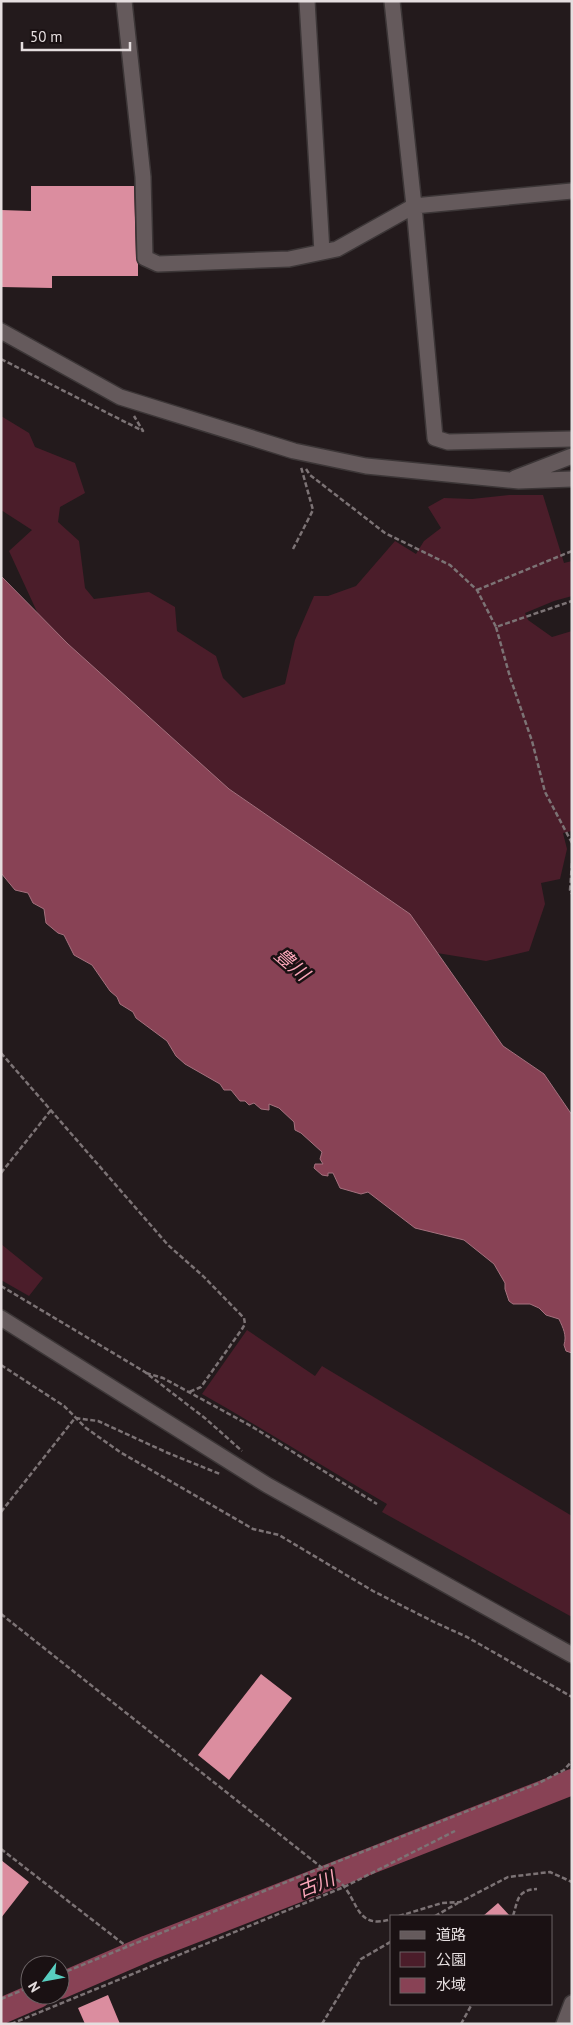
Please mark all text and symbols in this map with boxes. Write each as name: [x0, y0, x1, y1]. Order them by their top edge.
scale bar: [22, 20, 130, 52]
text: 50 m: [30, 27, 63, 46]
water label: 豊川: [270, 942, 316, 987]
water label: 古川: [294, 1865, 340, 1902]
legend: [390, 1915, 553, 2005]
text: 道路: [436, 1925, 466, 1944]
text: 公園: [436, 1950, 466, 1969]
north arrow: [20, 1955, 70, 2005]
text: 水域: [436, 1975, 466, 1994]
text: N: [24, 1978, 44, 1996]

